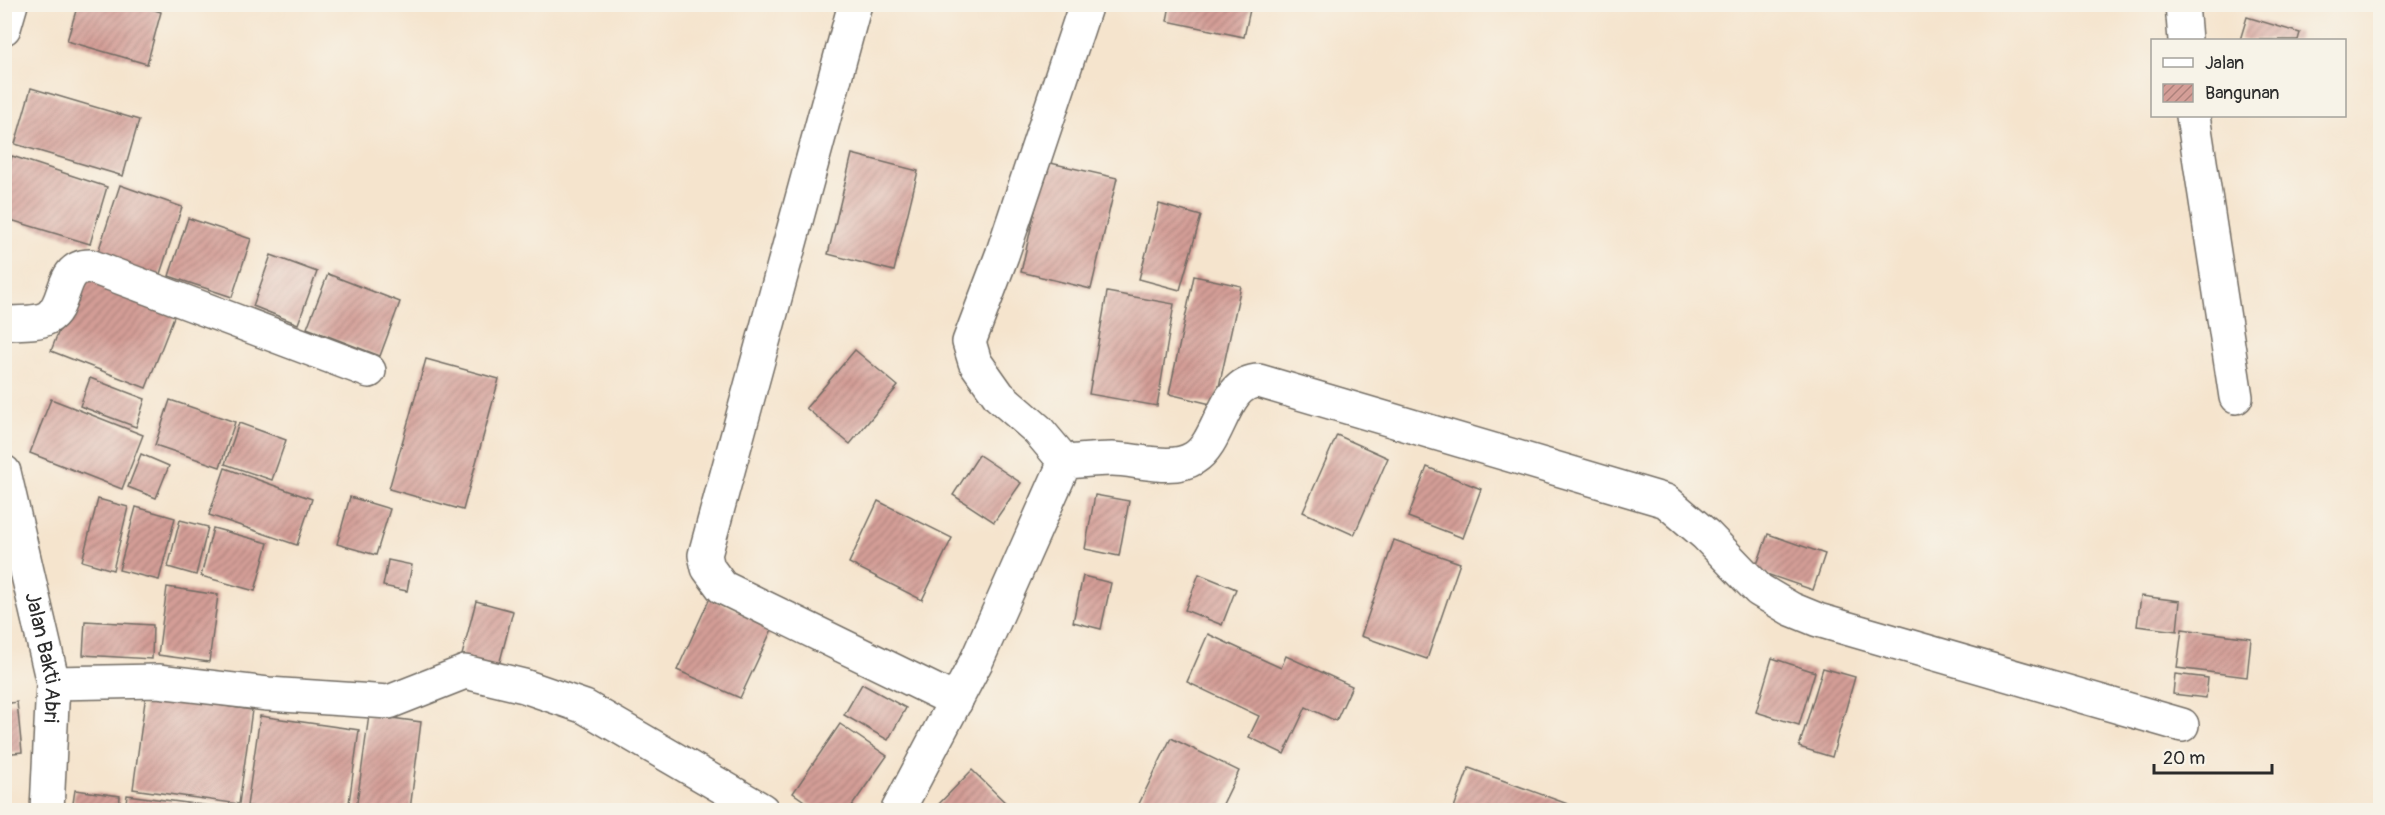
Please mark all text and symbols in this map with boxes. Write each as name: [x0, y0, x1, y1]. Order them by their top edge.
legend: [2151, 39, 2346, 117]
text: Jalan: [2205, 52, 2244, 75]
text: Bangunan: [2205, 82, 2280, 105]
street label: Jalan Bakti Abri: [19, 589, 66, 724]
scale bar: [2154, 737, 2272, 775]
text: 20 m: [2163, 747, 2205, 770]

